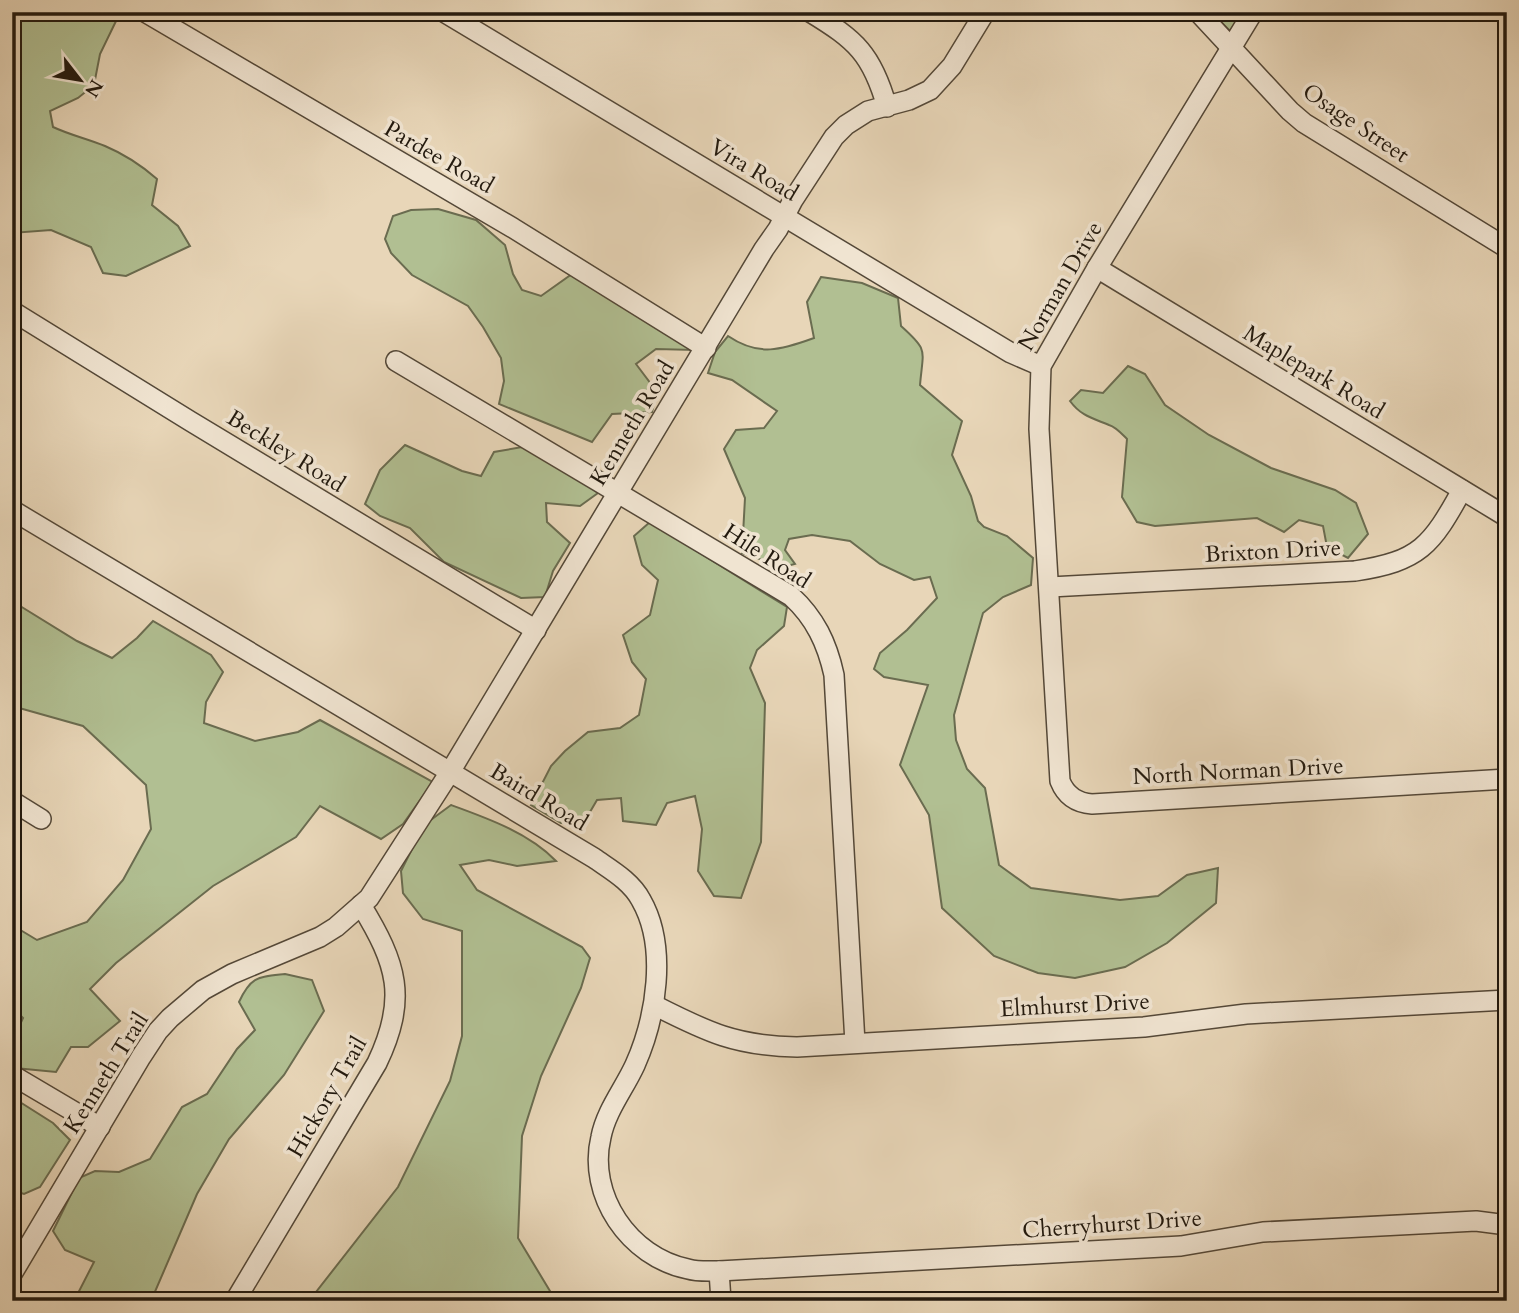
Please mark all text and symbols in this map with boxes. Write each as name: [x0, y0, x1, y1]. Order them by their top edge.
north arrow: [46, 46, 116, 116]
text: N: [78, 74, 109, 102]
street label: Osage Street: [1297, 76, 1415, 170]
street label: Pardee Road: [379, 113, 500, 201]
street label: Vira Road: [704, 131, 805, 209]
street label: Norman Drive: [1010, 216, 1110, 356]
street label: Maplepark Road: [1238, 318, 1391, 427]
street label: Kenneth Road: [582, 354, 682, 491]
street label: Beckley Road: [221, 402, 352, 500]
street label: Hile Road: [717, 516, 817, 596]
street label: Brixton Drive: [1204, 532, 1342, 570]
street label: North Norman Drive: [1132, 750, 1344, 792]
street label: Baird Road: [484, 756, 595, 839]
street label: Elmhurst Drive: [999, 986, 1151, 1024]
street label: Kenneth Trail: [56, 1006, 156, 1140]
street label: Hickory Trail: [280, 1031, 374, 1163]
street label: Cherryhurst Drive: [1021, 1202, 1203, 1246]

